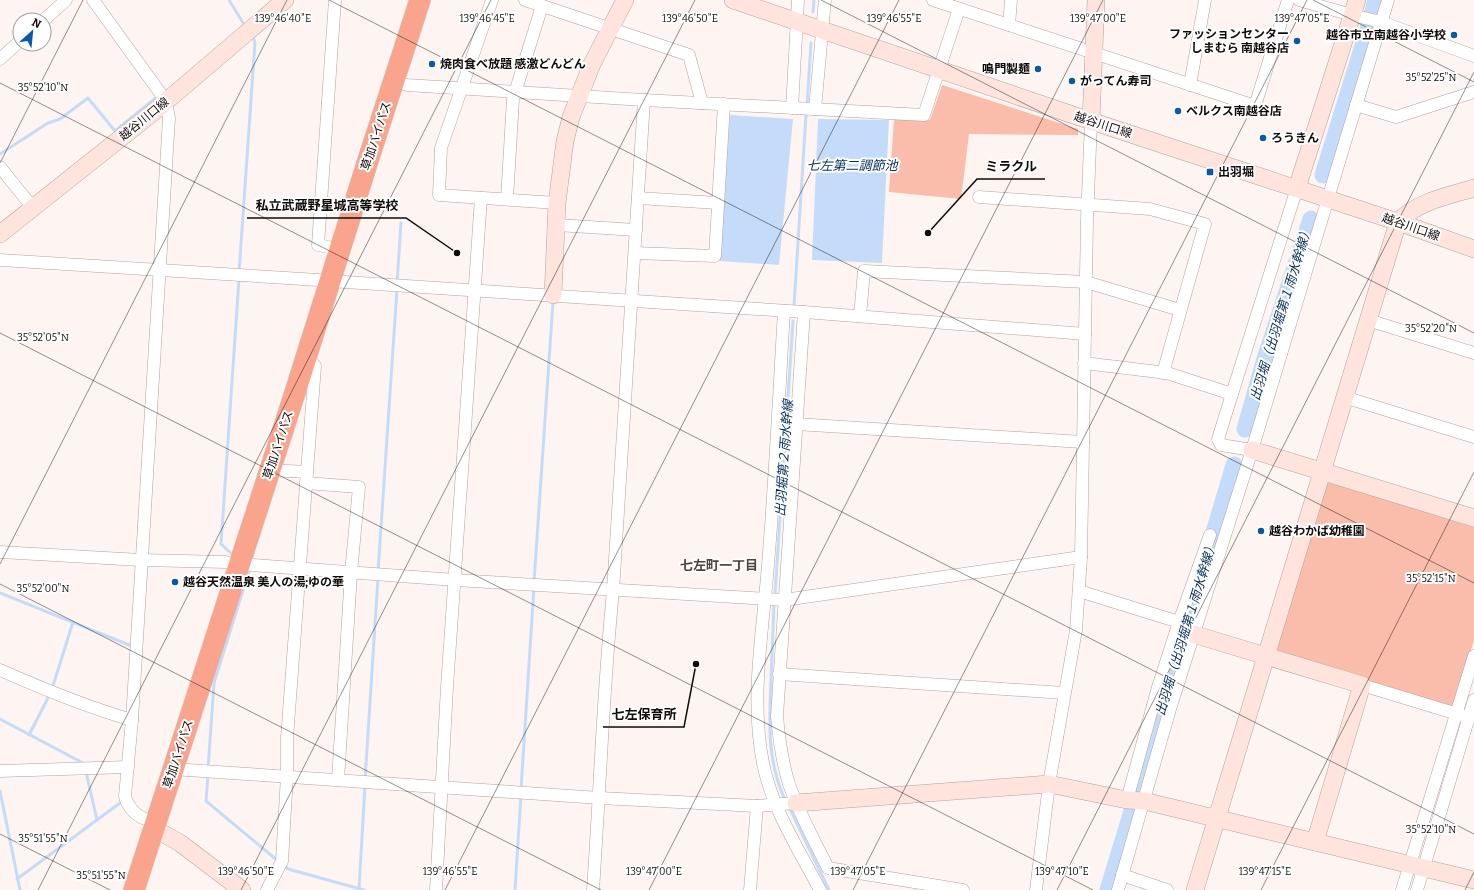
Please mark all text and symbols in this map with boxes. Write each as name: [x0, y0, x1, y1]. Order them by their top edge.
north arrow: [12, 12, 52, 52]
text: 139°46'40"E: [255, 13, 311, 25]
text: 139°46'45"E: [459, 13, 515, 25]
text: 139°46'50"E: [662, 13, 718, 25]
text: 139°46'55"E: [867, 13, 921, 25]
text: 139°47'00"E: [1070, 13, 1126, 25]
text: 139°47'05"E: [1275, 13, 1329, 25]
text: N: [30, 16, 43, 31]
place label: ファッションセンター しまむら 南越谷店: [1169, 27, 1289, 55]
place label: 越谷市立南越谷小学校: [1326, 28, 1446, 42]
marker: 越谷市立南越谷小学校: [1449, 30, 1459, 40]
marker: ファッションセンター しまむら 南越谷店: [1292, 36, 1302, 46]
place label: 焼肉食べ放題 感激どんどん: [440, 57, 586, 71]
marker: 焼肉食べ放題 感激どんどん: [427, 59, 437, 69]
place label: 鳴門製麺: [982, 62, 1030, 76]
marker: 鳴門製麺: [1033, 64, 1043, 74]
text: 35°52'25"N: [1406, 72, 1456, 84]
place label: がってん寿司: [1080, 74, 1151, 88]
marker: がってん寿司: [1067, 76, 1077, 86]
text: 35°52'10"N: [18, 82, 68, 94]
street label: 越谷川口線: [116, 95, 172, 143]
street label: 草加バイパス: [358, 100, 394, 172]
place label: ベルクス南越谷店: [1186, 104, 1282, 118]
marker: ベルクス南越谷店: [1173, 106, 1183, 116]
street label: 越谷川口線: [1072, 109, 1134, 141]
place label: ろうきん: [1271, 131, 1319, 145]
marker: ろうきん: [1258, 133, 1268, 143]
callout: ミラクル: [977, 154, 1045, 179]
water label: 七左第二調節池: [806, 158, 899, 173]
text: ミラクル: [985, 159, 1037, 174]
place label: 出羽堀: [1218, 165, 1254, 179]
marker: 出羽堀: [1205, 167, 1215, 177]
callout: 私立武蔵野星城高等学校: [247, 193, 406, 218]
text: 私立武蔵野星城高等学校: [255, 198, 399, 213]
street label: 越谷川口線: [1380, 211, 1442, 243]
water label: 出羽堀（出羽堀第１雨水幹線）: [1247, 224, 1315, 402]
text: 35°52'20"N: [1405, 323, 1457, 335]
text: 35°52'05"N: [17, 332, 69, 344]
water label: 出羽堀第２雨水幹線: [772, 397, 796, 517]
street label: 草加バイパス: [260, 409, 296, 481]
place label: 越谷わかば幼稚園: [1269, 524, 1365, 538]
marker: 越谷わかば幼稚園: [1256, 526, 1266, 536]
water label: 出羽堀（出羽堀第１雨水幹線）: [1152, 539, 1220, 717]
district label: 七左町一丁目: [680, 558, 758, 573]
text: 35°52'15"N: [1406, 573, 1456, 585]
place label: 越谷天然温泉 美人の湯;ゆの華: [183, 575, 344, 589]
marker: 越谷天然温泉 美人の湯;ゆの華: [170, 577, 180, 587]
text: 35°52'00"N: [17, 583, 69, 595]
callout: 七左保育所: [603, 702, 684, 727]
text: 七左保育所: [611, 707, 677, 722]
street label: 草加バイパス: [160, 718, 196, 790]
text: 35°52'10"N: [1406, 824, 1456, 836]
text: 35°51'55"N: [18, 833, 68, 845]
text: 139°46'50"E: [218, 866, 274, 878]
text: 139°46'55"E: [423, 866, 477, 878]
text: 139°47'00"E: [626, 866, 682, 878]
text: 139°47'05"E: [831, 866, 885, 878]
text: 139°47'10"E: [1035, 866, 1089, 878]
text: 139°47'15"E: [1239, 866, 1291, 878]
text: 35°51'55"N: [76, 870, 126, 882]

